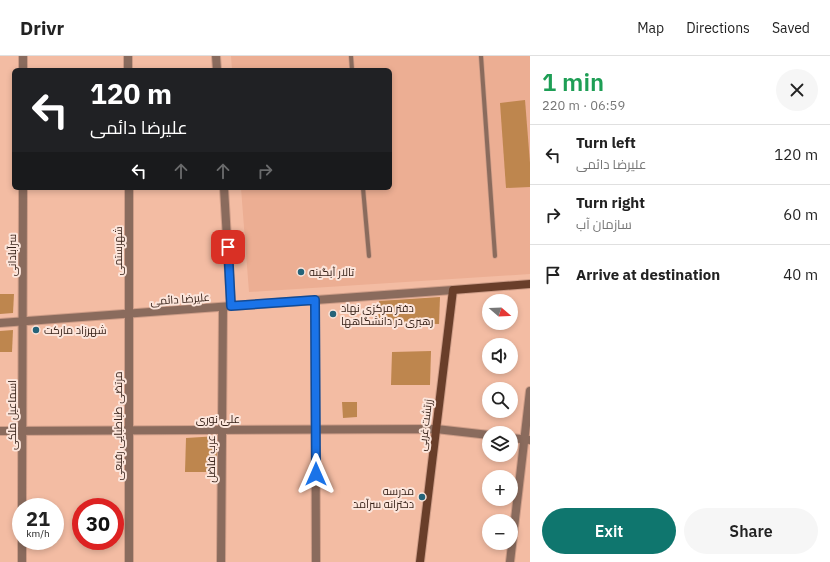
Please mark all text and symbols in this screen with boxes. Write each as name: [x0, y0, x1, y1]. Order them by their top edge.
text: Drivr: [20, 16, 64, 40]
text: Map: [637, 19, 664, 37]
text: Directions: [686, 19, 750, 37]
text: Saved: [772, 19, 810, 37]
text: 1 min: [542, 66, 604, 98]
button: close: [776, 69, 818, 111]
text: 120 m: [90, 75, 172, 112]
icon: left: [24, 84, 76, 136]
text: 220 m · 06:59: [542, 97, 625, 114]
text: علیرضا دائمی: [90, 116, 188, 139]
text: Turn left: [576, 133, 636, 152]
icon: left: [542, 144, 564, 166]
text: 120 m: [774, 145, 818, 164]
text: علیرضا دائمی: [576, 156, 647, 173]
icon: left: [128, 160, 150, 182]
icon: ahead: [170, 160, 192, 182]
icon: ahead: [212, 160, 234, 182]
icon: right: [254, 160, 276, 182]
text: Turn right: [576, 193, 645, 212]
icon: right: [542, 204, 564, 226]
text: 60 m: [783, 205, 818, 224]
text: سازمان آب: [576, 216, 632, 233]
street label: شهرستمی: [111, 226, 125, 276]
pin: [211, 230, 245, 264]
street label: سرآبادانی: [5, 234, 19, 276]
icon: arrive: [217, 236, 239, 258]
icon: arrive: [542, 264, 564, 286]
place label: تالار آبگینه: [309, 265, 354, 279]
text: Arrive at destination: [576, 265, 720, 284]
text: 40 m: [783, 265, 818, 284]
marker: تالار آبگینه: [296, 267, 306, 277]
street label: علیرضا دائمی: [150, 290, 210, 308]
north arrow: [482, 294, 518, 330]
map controls: [482, 294, 518, 550]
place label: دفتر مرکزی نهاد رهبری در دانشگاهها: [341, 301, 434, 328]
marker: دفتر مرکزی نهاد رهبری در دانشگاهها: [328, 309, 338, 319]
place label: شهرزاد مارکت: [44, 323, 106, 337]
marker: شهرزاد مارکت: [31, 325, 41, 335]
button: sound: [482, 338, 518, 374]
street label: مرتضی طباطبایی رفیعی: [111, 371, 125, 481]
street label: اسماعیل ملکی: [5, 380, 19, 450]
button: search: [482, 382, 518, 418]
street label: زرتشت غربی: [415, 398, 435, 452]
street label: علی نوری: [196, 412, 240, 426]
button: layers: [482, 426, 518, 462]
street label: عرب فاضل: [204, 435, 218, 483]
position arrow: [295, 453, 337, 495]
button: +: [482, 470, 518, 506]
place label: مدرسه دخترانه سرآمد: [353, 484, 414, 511]
marker: مدرسه دخترانه سرآمد: [417, 492, 427, 502]
speed limit sign: 30: [72, 498, 124, 550]
text: 21: [26, 505, 50, 532]
button: Exit: [542, 508, 676, 554]
button: Share: [684, 508, 818, 554]
button: −: [482, 514, 518, 550]
text: km/h: [26, 527, 50, 540]

